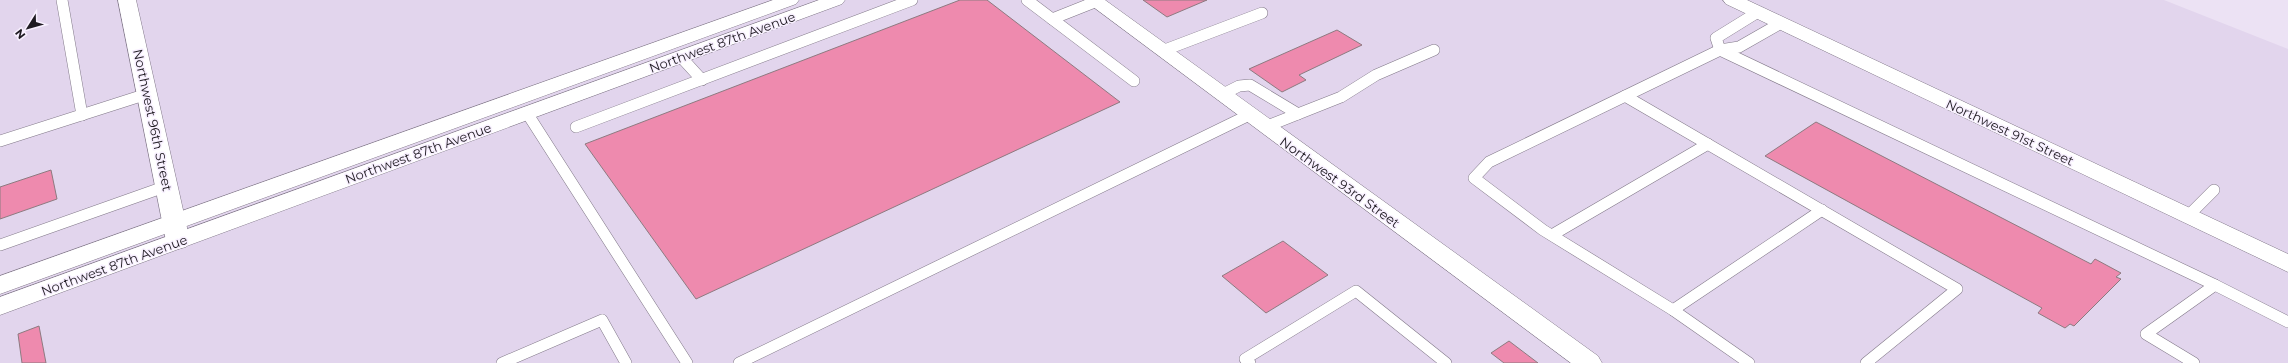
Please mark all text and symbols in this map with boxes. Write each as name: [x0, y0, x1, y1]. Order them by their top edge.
north arrow: [8, 8, 48, 48]
street label: Northwest 87th Avenue: [647, 8, 797, 76]
text: N: [12, 26, 28, 42]
street label: Northwest 96th Street: [130, 48, 176, 192]
street label: Northwest 91st Street: [1944, 95, 2076, 169]
street label: Northwest 87th Avenue: [343, 119, 493, 187]
street label: Northwest 93rd Street: [1277, 133, 1403, 231]
street label: Northwest 87th Avenue: [39, 231, 189, 299]

